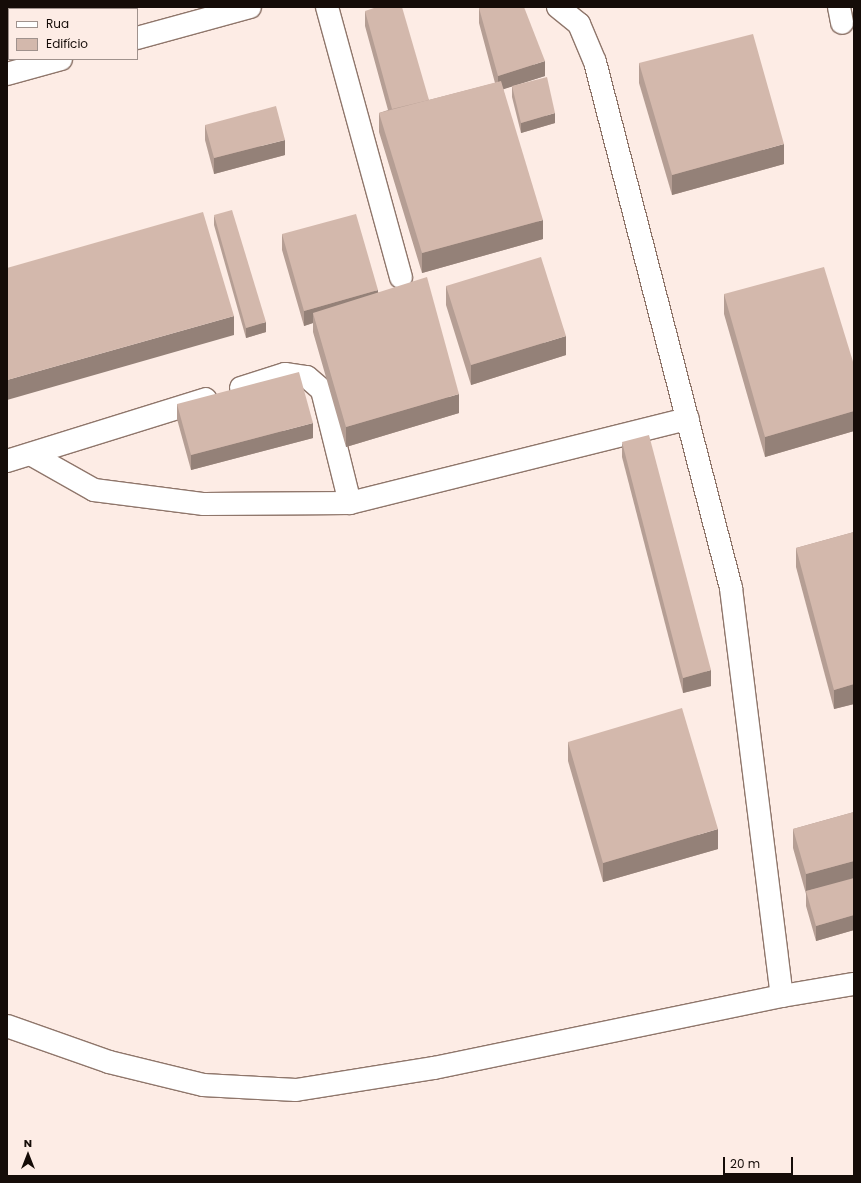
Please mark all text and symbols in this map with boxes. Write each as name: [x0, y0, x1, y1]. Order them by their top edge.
legend: [8, 8, 138, 60]
text: Rua: [46, 15, 69, 32]
text: Edifício: [46, 35, 88, 52]
north arrow: [8, 1135, 48, 1175]
text: N: [24, 1135, 32, 1151]
scale bar: [725, 1149, 795, 1175]
text: 20 m: [730, 1155, 760, 1172]

